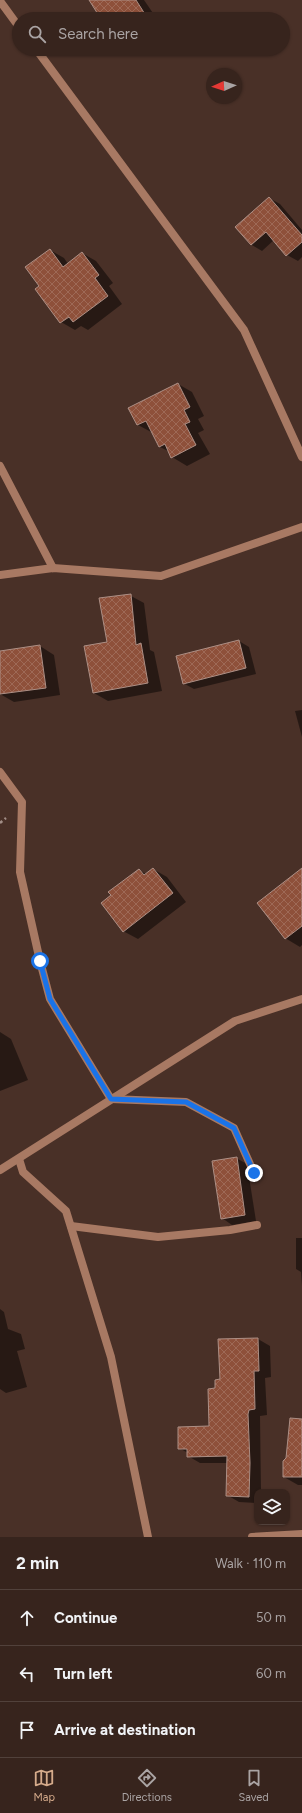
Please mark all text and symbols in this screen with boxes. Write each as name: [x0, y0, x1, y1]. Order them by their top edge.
search box: [12, 12, 290, 56]
icon: search: [26, 23, 48, 45]
text: Search here: [58, 25, 138, 43]
north arrow: [206, 68, 242, 104]
route start: [31, 952, 49, 970]
route end: [245, 1164, 263, 1182]
map controls: [254, 1489, 290, 1525]
button: layers: [254, 1489, 290, 1525]
text: 2 min: [16, 1553, 59, 1573]
text: Walk · 110 m: [215, 1556, 286, 1571]
icon: ahead: [16, 1607, 38, 1629]
text: Continue: [54, 1609, 117, 1627]
text: 50 m: [256, 1610, 286, 1625]
icon: left: [16, 1663, 38, 1685]
text: Turn left: [54, 1665, 112, 1683]
text: 60 m: [256, 1666, 286, 1681]
icon: arrive: [16, 1719, 38, 1741]
text: Arrive at destination: [54, 1721, 195, 1739]
tab: Map: [33, 1767, 55, 1804]
tab: Directions: [122, 1767, 172, 1804]
tab: Saved: [238, 1767, 269, 1804]

